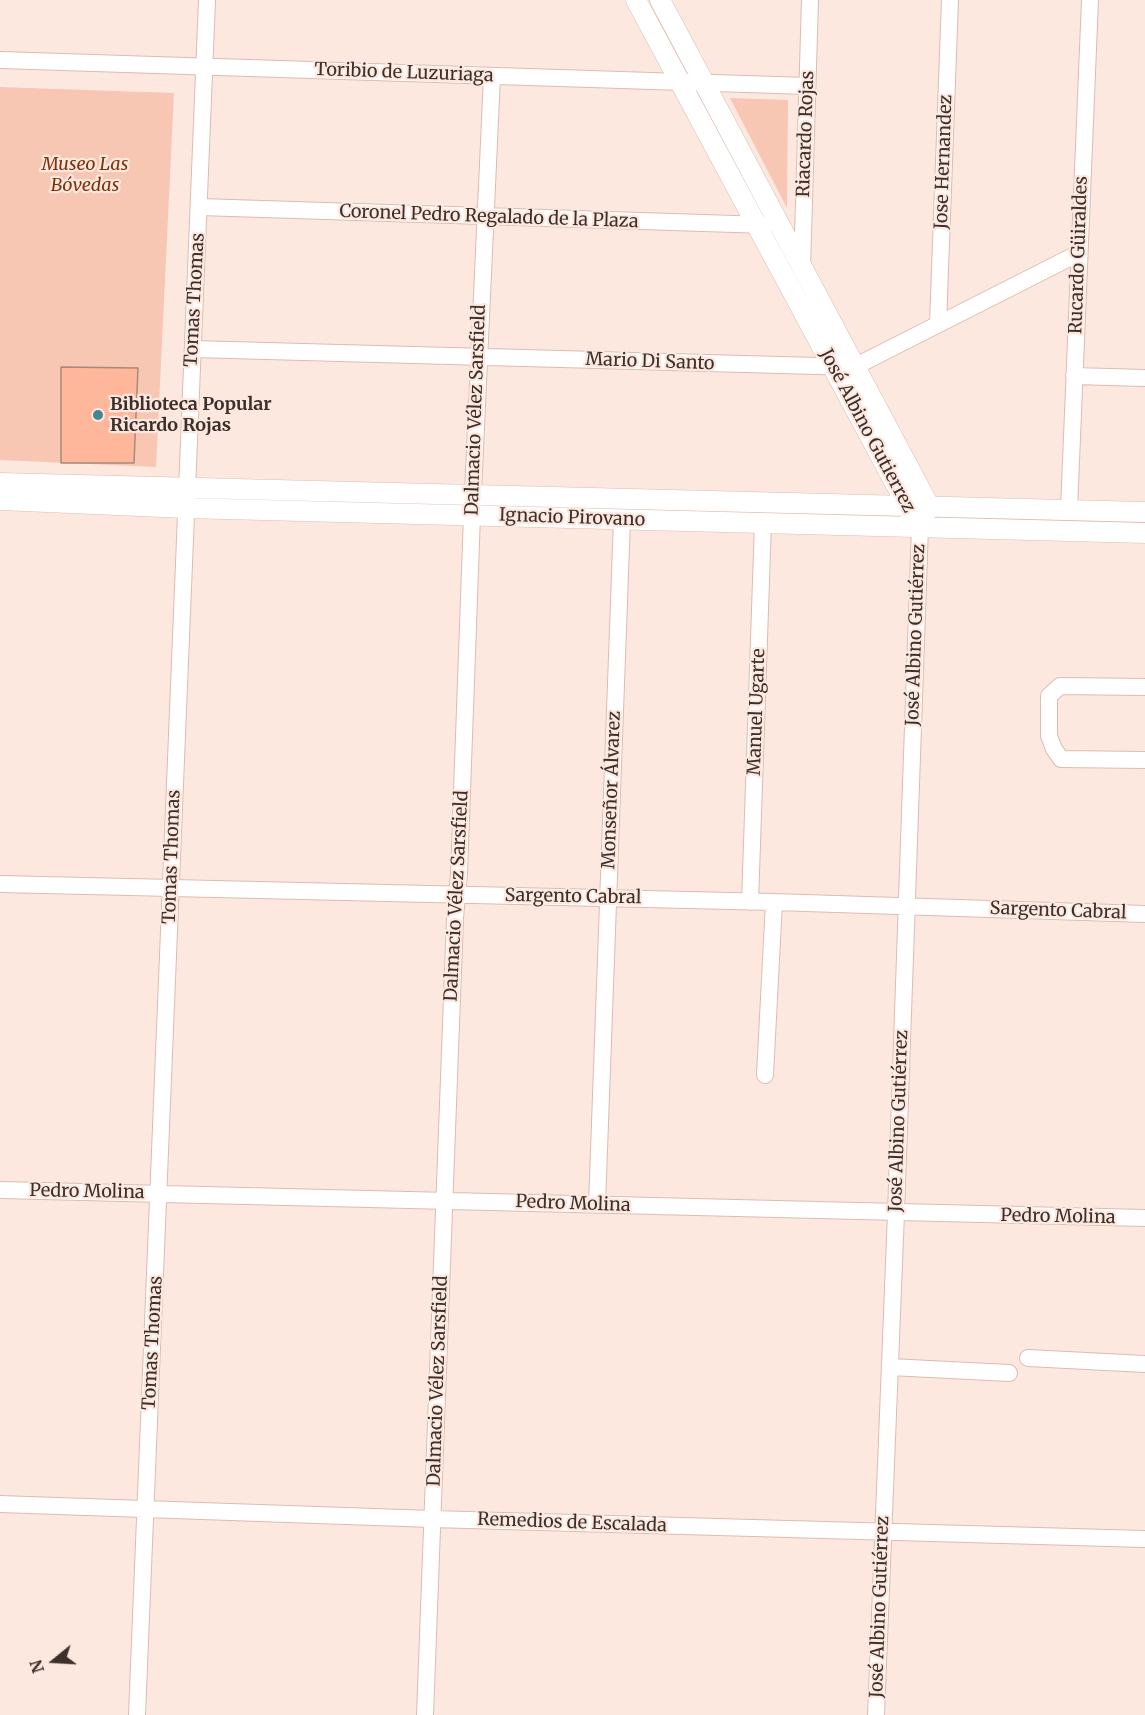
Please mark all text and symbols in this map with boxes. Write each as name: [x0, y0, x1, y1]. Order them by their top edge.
street label: Toribio de Luzuriaga: [314, 59, 494, 87]
street label: Riacardo Rojas: [793, 70, 819, 198]
street label: Jose Hernandez: [931, 94, 957, 230]
park label: Museo Las Bóvedas: [42, 154, 128, 196]
street label: Rucardo Güiraldes: [1065, 176, 1093, 334]
street label: Coronel Pedro Regalado de la Plaza: [339, 201, 639, 233]
street label: Tomas Thomas: [181, 232, 209, 368]
street label: Dalmacio Vélez Sarsfield: [462, 304, 490, 516]
street label: José Albino Gutierrez: [815, 345, 919, 517]
street label: Mario Di Santo: [585, 349, 715, 375]
place label: Biblioteca Popular Ricardo Rojas: [110, 394, 272, 436]
marker: Biblioteca Popular Ricardo Rojas: [91, 408, 105, 422]
street label: Ignacio Pirovano: [499, 505, 645, 531]
street label: José Albino Gutiérrez: [902, 544, 930, 726]
street label: Manuel Ugarte: [744, 648, 770, 776]
street label: Monseñor Álvarez: [598, 711, 626, 869]
street label: Tomas Thomas: [159, 789, 185, 925]
street label: Dalmacio Vélez Sarsfield: [441, 790, 473, 1002]
street label: Sargento Cabral: [504, 885, 642, 909]
street label: Sargento Cabral: [989, 898, 1127, 924]
street label: José Albino Gutiérrez: [885, 1030, 913, 1212]
street label: Pedro Molina: [29, 1180, 145, 1204]
street label: Pedro Molina: [515, 1191, 631, 1217]
street label: Pedro Molina: [1000, 1205, 1116, 1229]
street label: Tomas Thomas: [139, 1275, 167, 1411]
street label: Dalmacio Vélez Sarsfield: [424, 1275, 452, 1487]
street label: Remedios de Escalada: [477, 1509, 667, 1537]
street label: José Albino Gutiérrez: [866, 1516, 894, 1698]
north arrow: [24, 1631, 84, 1691]
text: N: [25, 1657, 48, 1676]

